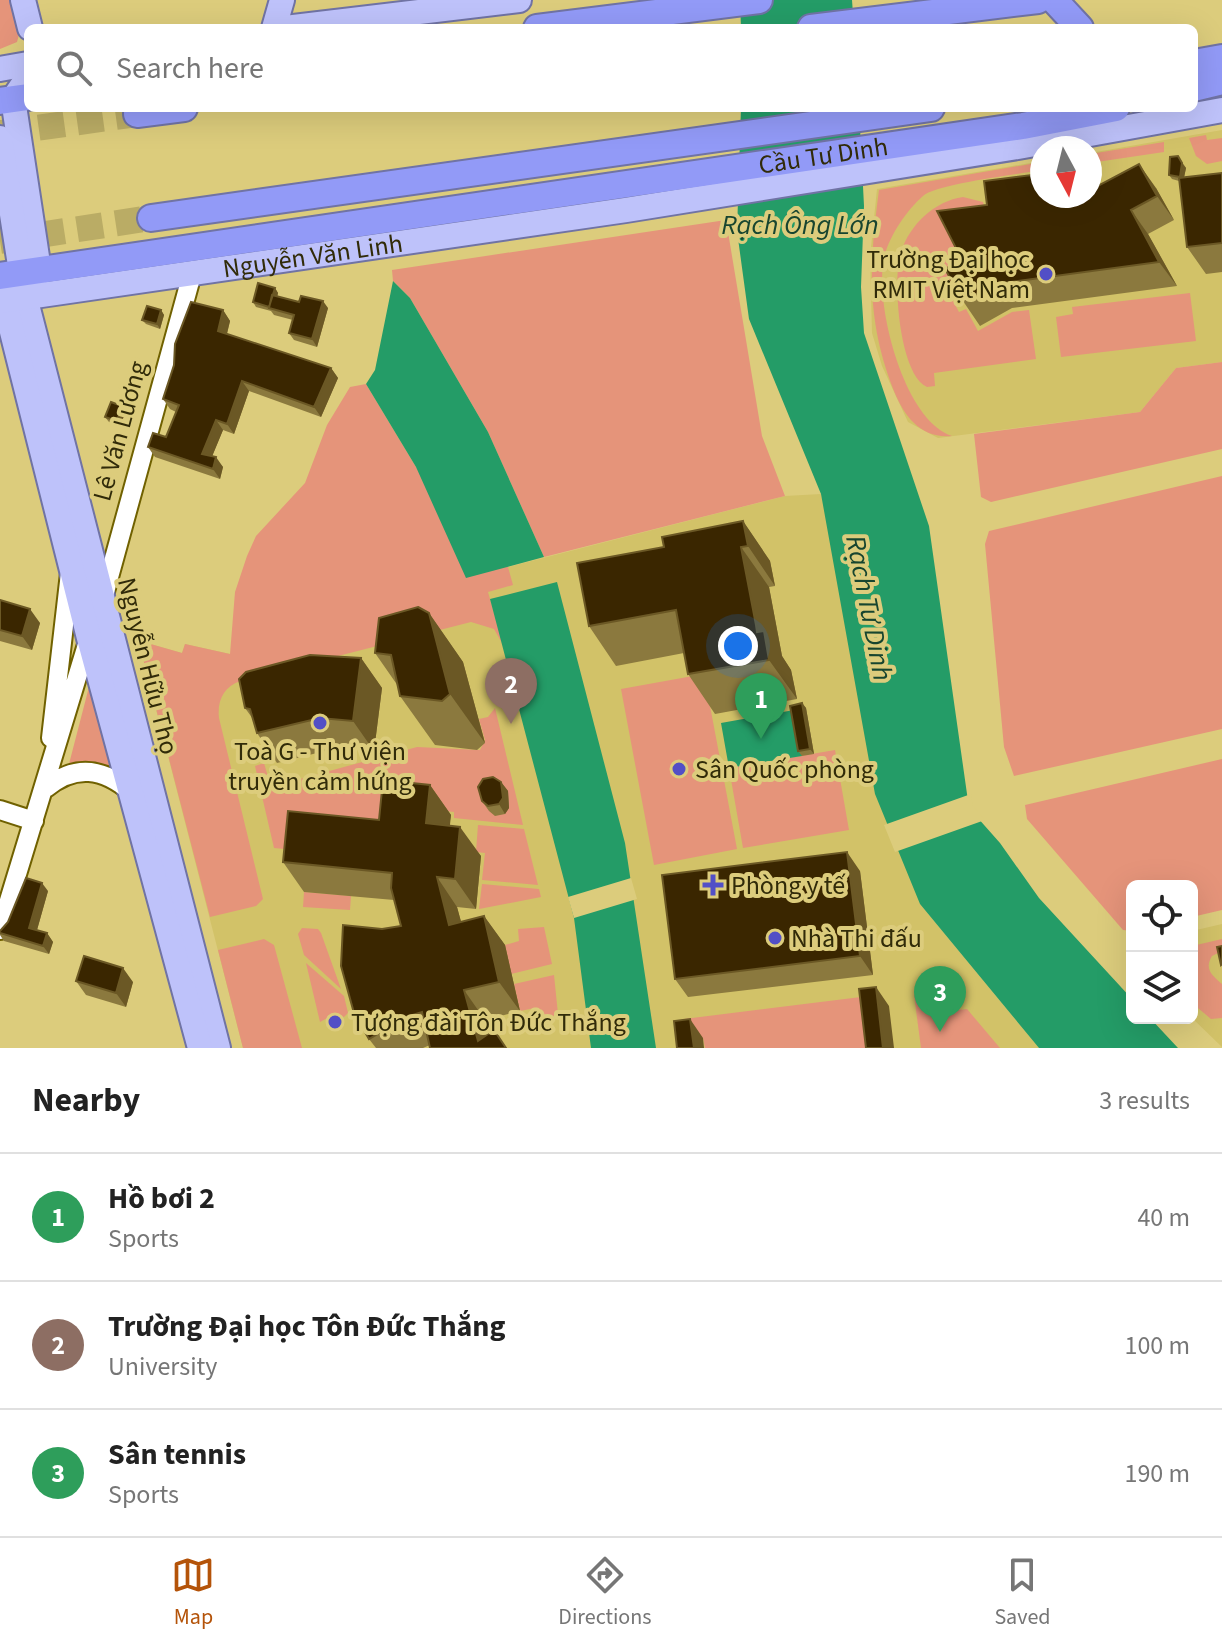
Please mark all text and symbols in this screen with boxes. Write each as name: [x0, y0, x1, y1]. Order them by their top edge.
search box: [24, 24, 1198, 112]
icon: search: [52, 46, 96, 90]
text: Search here: [116, 47, 264, 90]
street label: Cầu Tư Dinh: [756, 128, 890, 183]
north arrow: [1030, 136, 1102, 208]
water label: Rạch Ông Lớn: [721, 205, 879, 245]
street label: Nguyễn Văn Linh: [220, 224, 405, 287]
place label: Trường Đại học RMIT Việt Nam: [866, 241, 1030, 308]
marker: Trường Đại học RMIT Việt Nam: [1037, 265, 1055, 283]
street label: Lê Văn Lương: [84, 357, 156, 505]
water label: Rạch Tư Dinh: [835, 532, 903, 684]
street label: Nguyễn Hữu Thọ: [108, 574, 188, 758]
your location: [718, 626, 758, 666]
pin: 2: [485, 658, 537, 724]
pin: 1: [735, 673, 787, 739]
marker: Toà G - Thư viện truyền cảm hứng: [311, 714, 329, 732]
place label: Toà G - Thư viện truyền cảm hứng: [228, 733, 412, 800]
place label: Sân Quốc phòng: [695, 751, 874, 788]
marker: Sân Quốc phòng: [670, 760, 688, 778]
place label: Phòng y tế: [731, 867, 846, 904]
marker: Phòng y tế: [702, 874, 724, 896]
map controls: [1126, 880, 1198, 1024]
button: locate: [1126, 880, 1198, 952]
place label: Nhà Thi đấu: [791, 920, 922, 957]
marker: Nhà Thi đấu: [766, 929, 784, 947]
button: layers: [1126, 952, 1198, 1024]
pin: 3: [914, 966, 966, 1032]
place label: Tượng đài Tôn Đức Thắng: [351, 1004, 626, 1041]
marker: Tượng đài Tôn Đức Thắng: [326, 1013, 344, 1031]
text: Nearby: [32, 1076, 140, 1125]
text: 3 results: [1099, 1082, 1190, 1119]
text: Hồ bơi 2: [108, 1177, 215, 1220]
text: 1: [51, 1199, 65, 1236]
text: 40 m: [1137, 1199, 1190, 1236]
text: Sports: [108, 1220, 179, 1257]
text: Trường Đại học Tôn Đức Thắng: [108, 1305, 506, 1348]
text: 2: [51, 1327, 65, 1364]
text: 100 m: [1124, 1327, 1190, 1364]
text: University: [108, 1348, 217, 1385]
text: Sân tennis: [108, 1433, 246, 1476]
text: 3: [51, 1455, 65, 1492]
text: 190 m: [1124, 1455, 1190, 1492]
text: Sports: [108, 1476, 179, 1513]
tab: Map: [171, 1553, 215, 1633]
tab: Directions: [558, 1553, 651, 1633]
tab: Saved: [994, 1553, 1051, 1633]

